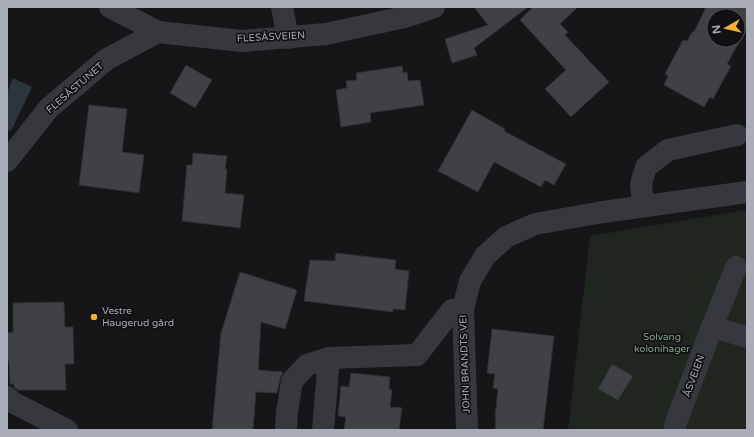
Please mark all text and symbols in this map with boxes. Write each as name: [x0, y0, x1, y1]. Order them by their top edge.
north arrow: [706, 8, 746, 48]
text: N: [710, 24, 724, 35]
street label: FLESÅSVEIEN: [236, 29, 306, 45]
street label: FLESÅSTUNET: [44, 60, 106, 116]
place label: Vestre Haugerud gård: [102, 305, 174, 329]
marker: Vestre Haugerud gård: [89, 312, 99, 322]
street label: JOHN BRANDTS VEI: [457, 314, 473, 414]
park label: Solvang kolonihager: [634, 331, 690, 355]
street label: ÅSVEIEN: [681, 353, 707, 399]

